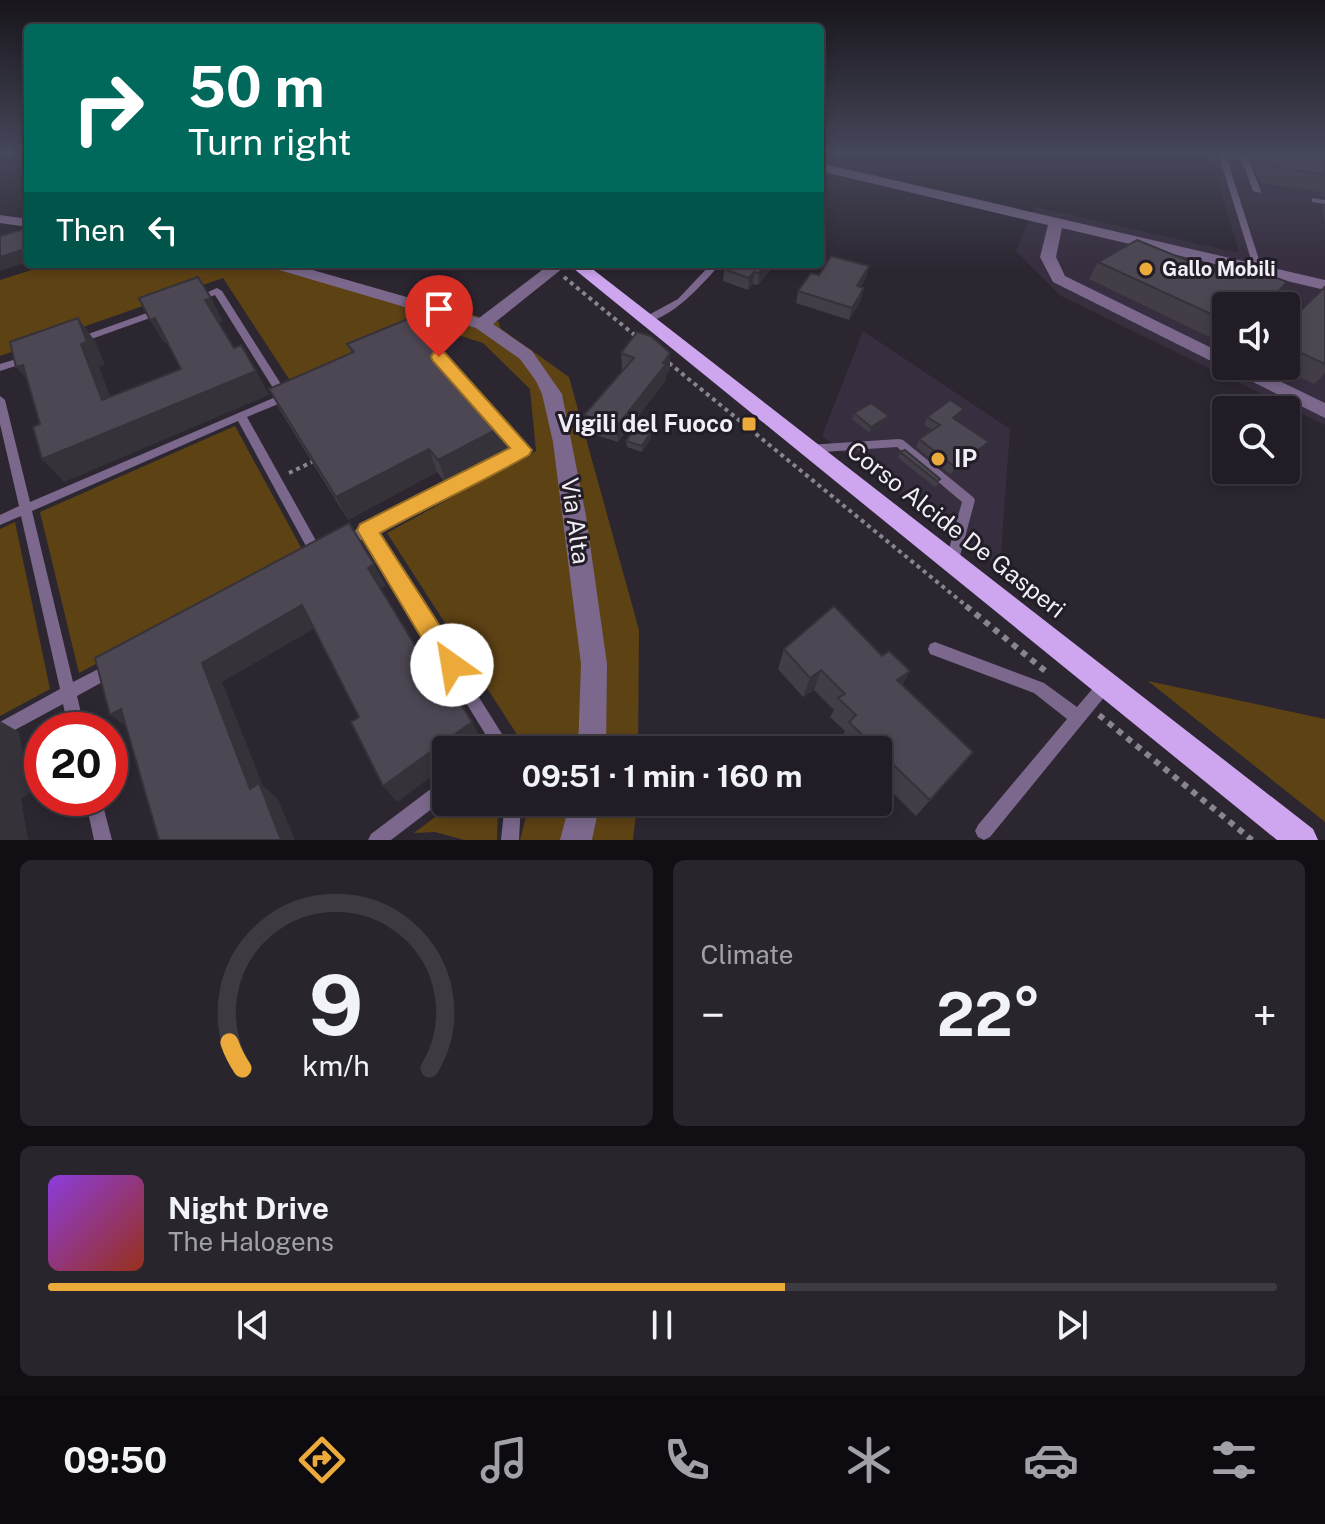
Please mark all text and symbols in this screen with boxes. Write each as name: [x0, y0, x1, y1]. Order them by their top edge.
text: 50 m: [188, 54, 325, 120]
icon: right: [56, 56, 160, 160]
text: Turn right: [188, 121, 351, 163]
icon: left: [141, 208, 185, 252]
text: Then: [56, 212, 125, 248]
place label: Gallo Mobili: [1162, 257, 1276, 281]
marker: Gallo Mobili: [1137, 260, 1155, 278]
pin: [405, 275, 473, 357]
icon: arrive: [417, 287, 461, 331]
map controls: [1212, 292, 1300, 484]
button: sound: [1212, 292, 1300, 380]
button: search: [1212, 396, 1300, 484]
place label: Vigili del Fuoco: [558, 409, 733, 437]
marker: Vigili del Fuoco: [740, 415, 758, 433]
street label: Corso Alcide De Gasperi: [842, 435, 1071, 623]
place label: IP: [954, 444, 977, 472]
marker: IP: [929, 450, 947, 468]
street label: Via Alta: [556, 476, 596, 566]
position arrow: [410, 623, 494, 707]
speed limit sign: 20: [24, 712, 128, 816]
text: 09:51 · 1 min · 160 m: [522, 758, 802, 794]
text: Climate: [701, 939, 794, 970]
text: 9: [309, 956, 364, 1054]
text: 22°: [936, 979, 1041, 1050]
text: −: [701, 989, 725, 1041]
text: +: [1253, 989, 1277, 1041]
text: km/h: [303, 1049, 370, 1082]
text: Night Drive: [168, 1190, 329, 1226]
text: The Halogens: [168, 1226, 334, 1257]
icon: previous: [231, 1303, 275, 1347]
icon: pause: [640, 1303, 684, 1347]
icon: next: [1050, 1303, 1094, 1347]
icon: directions: [294, 1432, 350, 1488]
icon: music: [476, 1432, 532, 1488]
icon: phone: [659, 1432, 715, 1488]
icon: climate: [841, 1432, 897, 1488]
icon: car: [1023, 1432, 1079, 1488]
icon: filters: [1206, 1432, 1262, 1488]
text: 09:50: [63, 1439, 167, 1481]

